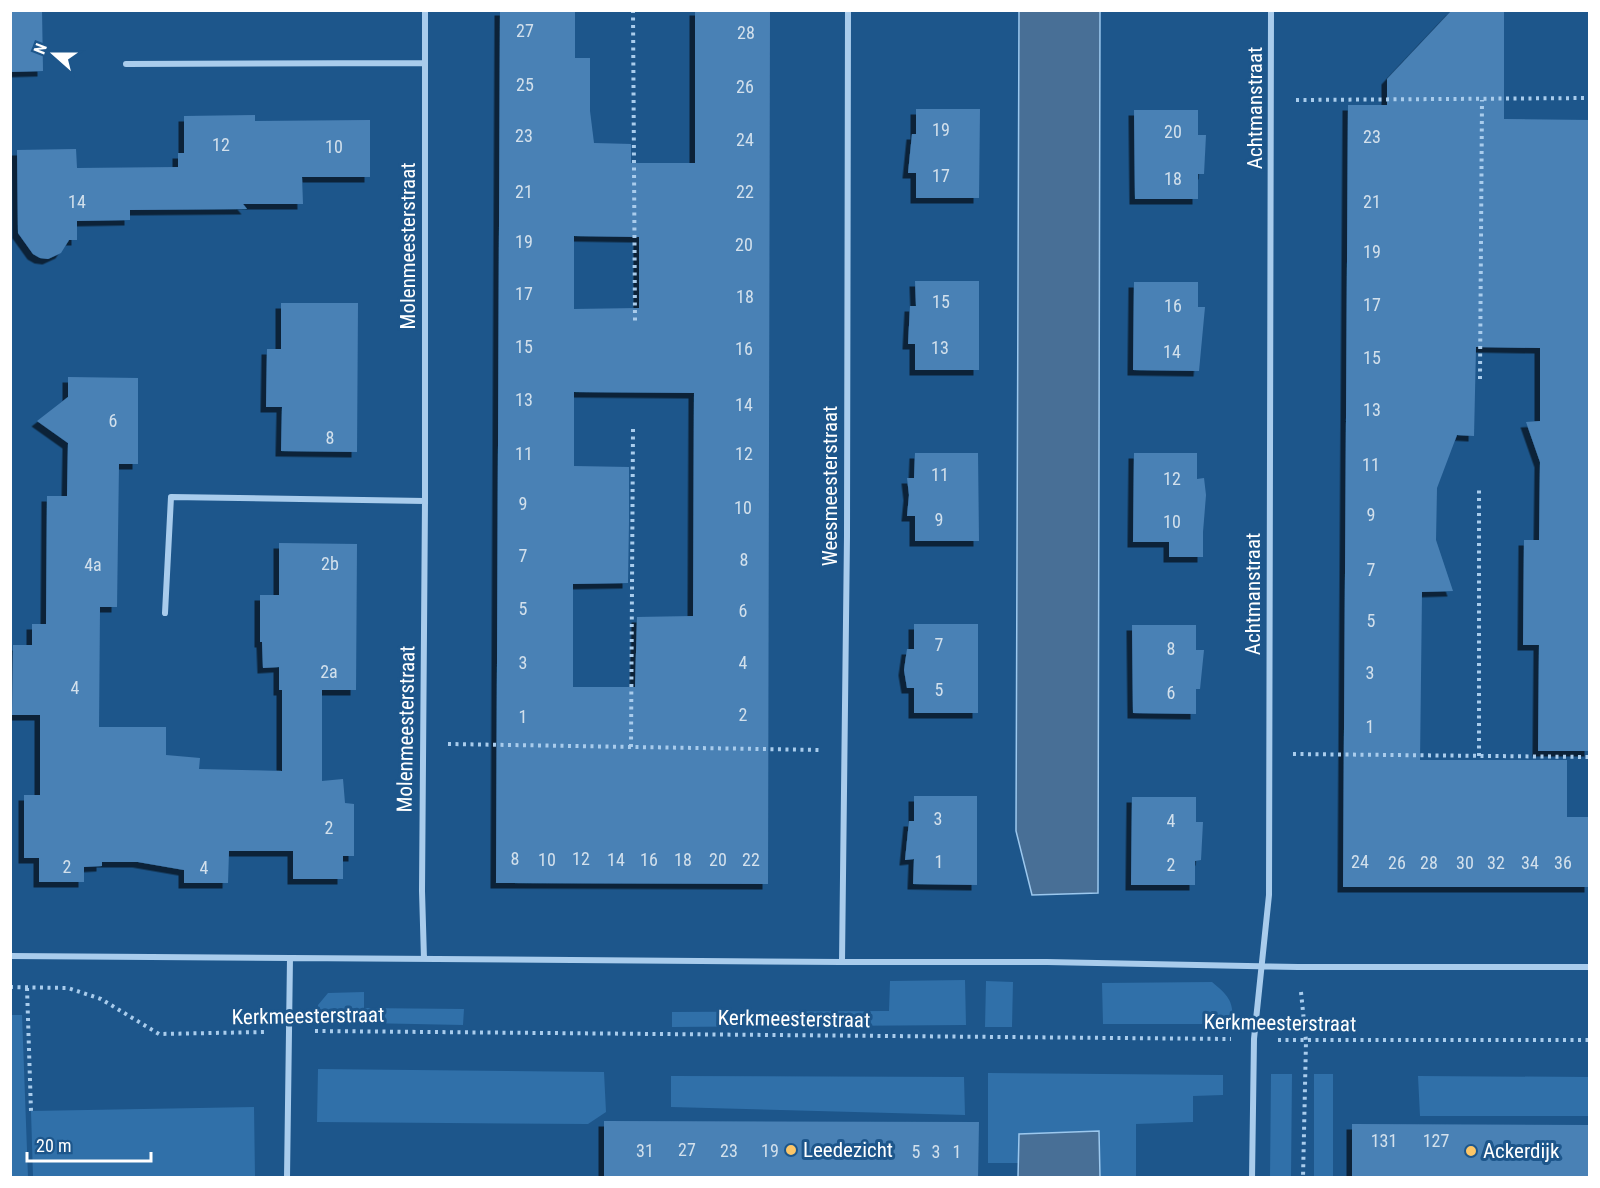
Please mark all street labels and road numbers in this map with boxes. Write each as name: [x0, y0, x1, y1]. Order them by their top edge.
street label: Achtmanstraat: [1243, 47, 1267, 169]
street label: Molenmeesterstraat: [396, 163, 420, 329]
street label: Weesmeesterstraat: [818, 406, 842, 566]
street label: Achtmanstraat: [1241, 533, 1265, 655]
street label: Molenmeesterstraat: [393, 645, 419, 813]
street label: Kerkmeesterstraat: [232, 1003, 384, 1029]
street label: Kerkmeesterstraat: [718, 1006, 870, 1032]
street label: Kerkmeesterstraat: [1204, 1010, 1356, 1036]

